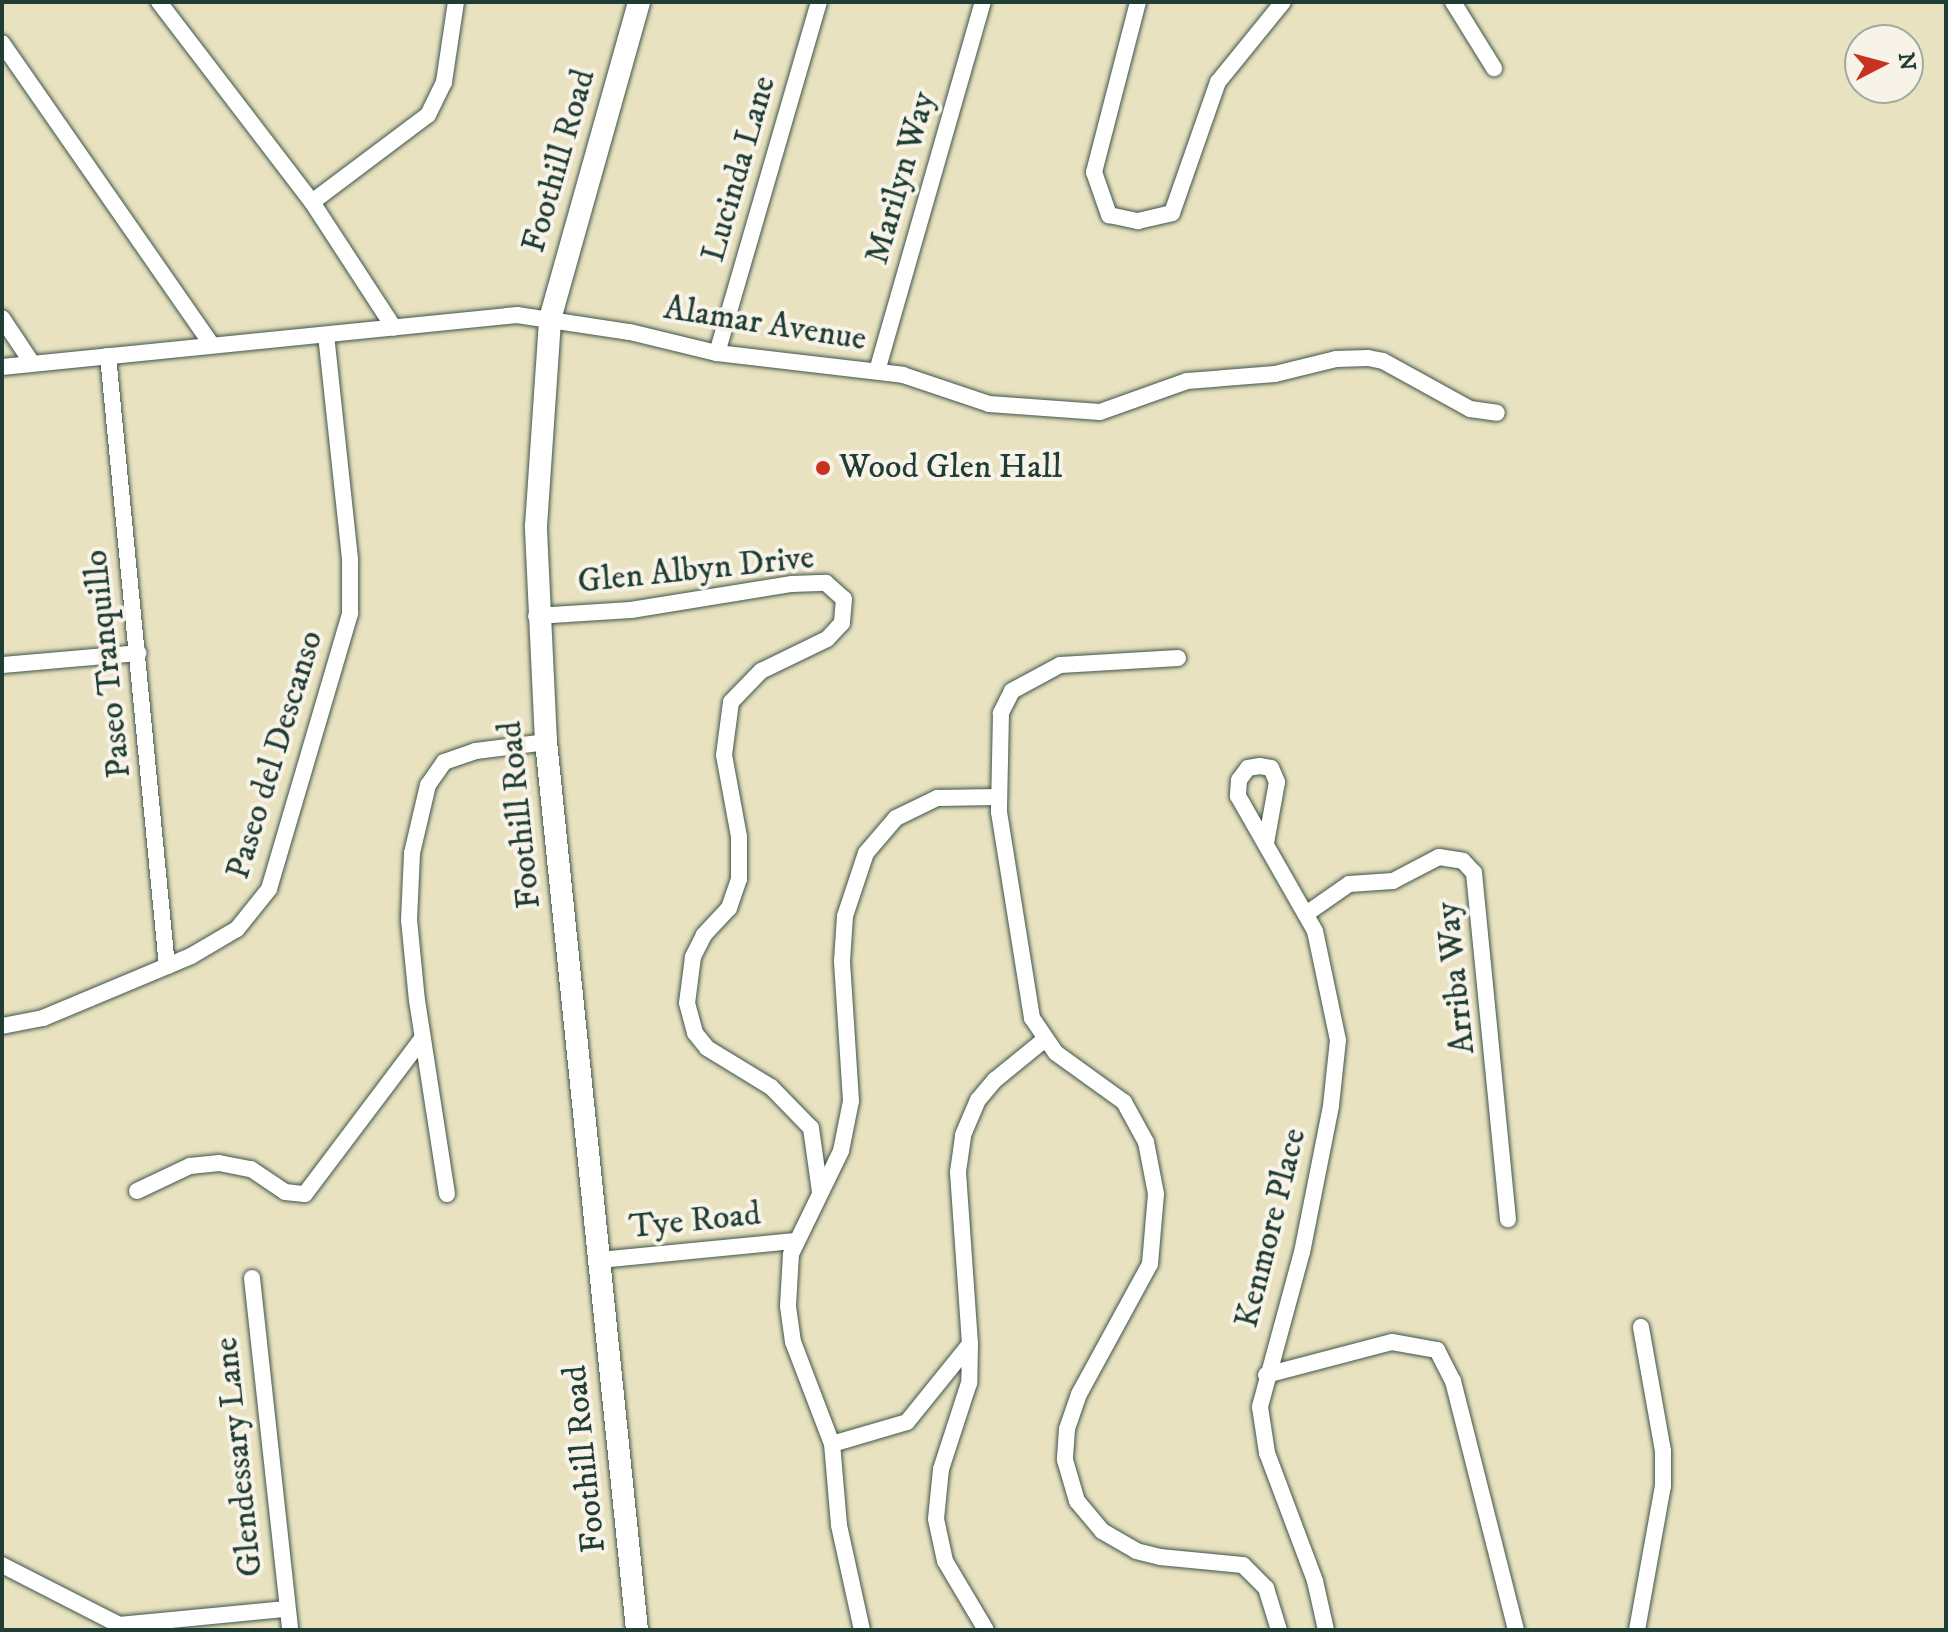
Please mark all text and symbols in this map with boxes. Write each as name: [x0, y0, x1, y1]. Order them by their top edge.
north arrow: [1844, 24, 1924, 104]
text: N: [1892, 51, 1921, 72]
street label: Foothill Road: [513, 65, 605, 257]
street label: Lucinda Lane: [693, 71, 785, 267]
street label: Marilyn Way: [857, 87, 945, 269]
street label: Alamar Avenue: [661, 288, 869, 360]
place label: Wood Glen Hall: [839, 448, 1062, 488]
marker: Wood Glen Hall: [814, 459, 832, 477]
street label: Glen Albyn Drive: [576, 537, 816, 603]
street label: Paseo Tranquillo: [76, 548, 140, 780]
street label: Paseo del Descanso: [218, 626, 332, 884]
street label: Foothill Road: [490, 719, 550, 911]
street label: Arriba Way: [1428, 900, 1484, 1056]
street label: Kenmore Place: [1227, 1124, 1315, 1332]
street label: Tye Road: [627, 1194, 763, 1248]
street label: Glendessary Lane: [206, 1335, 272, 1579]
street label: Foothill Road: [555, 1363, 615, 1555]

